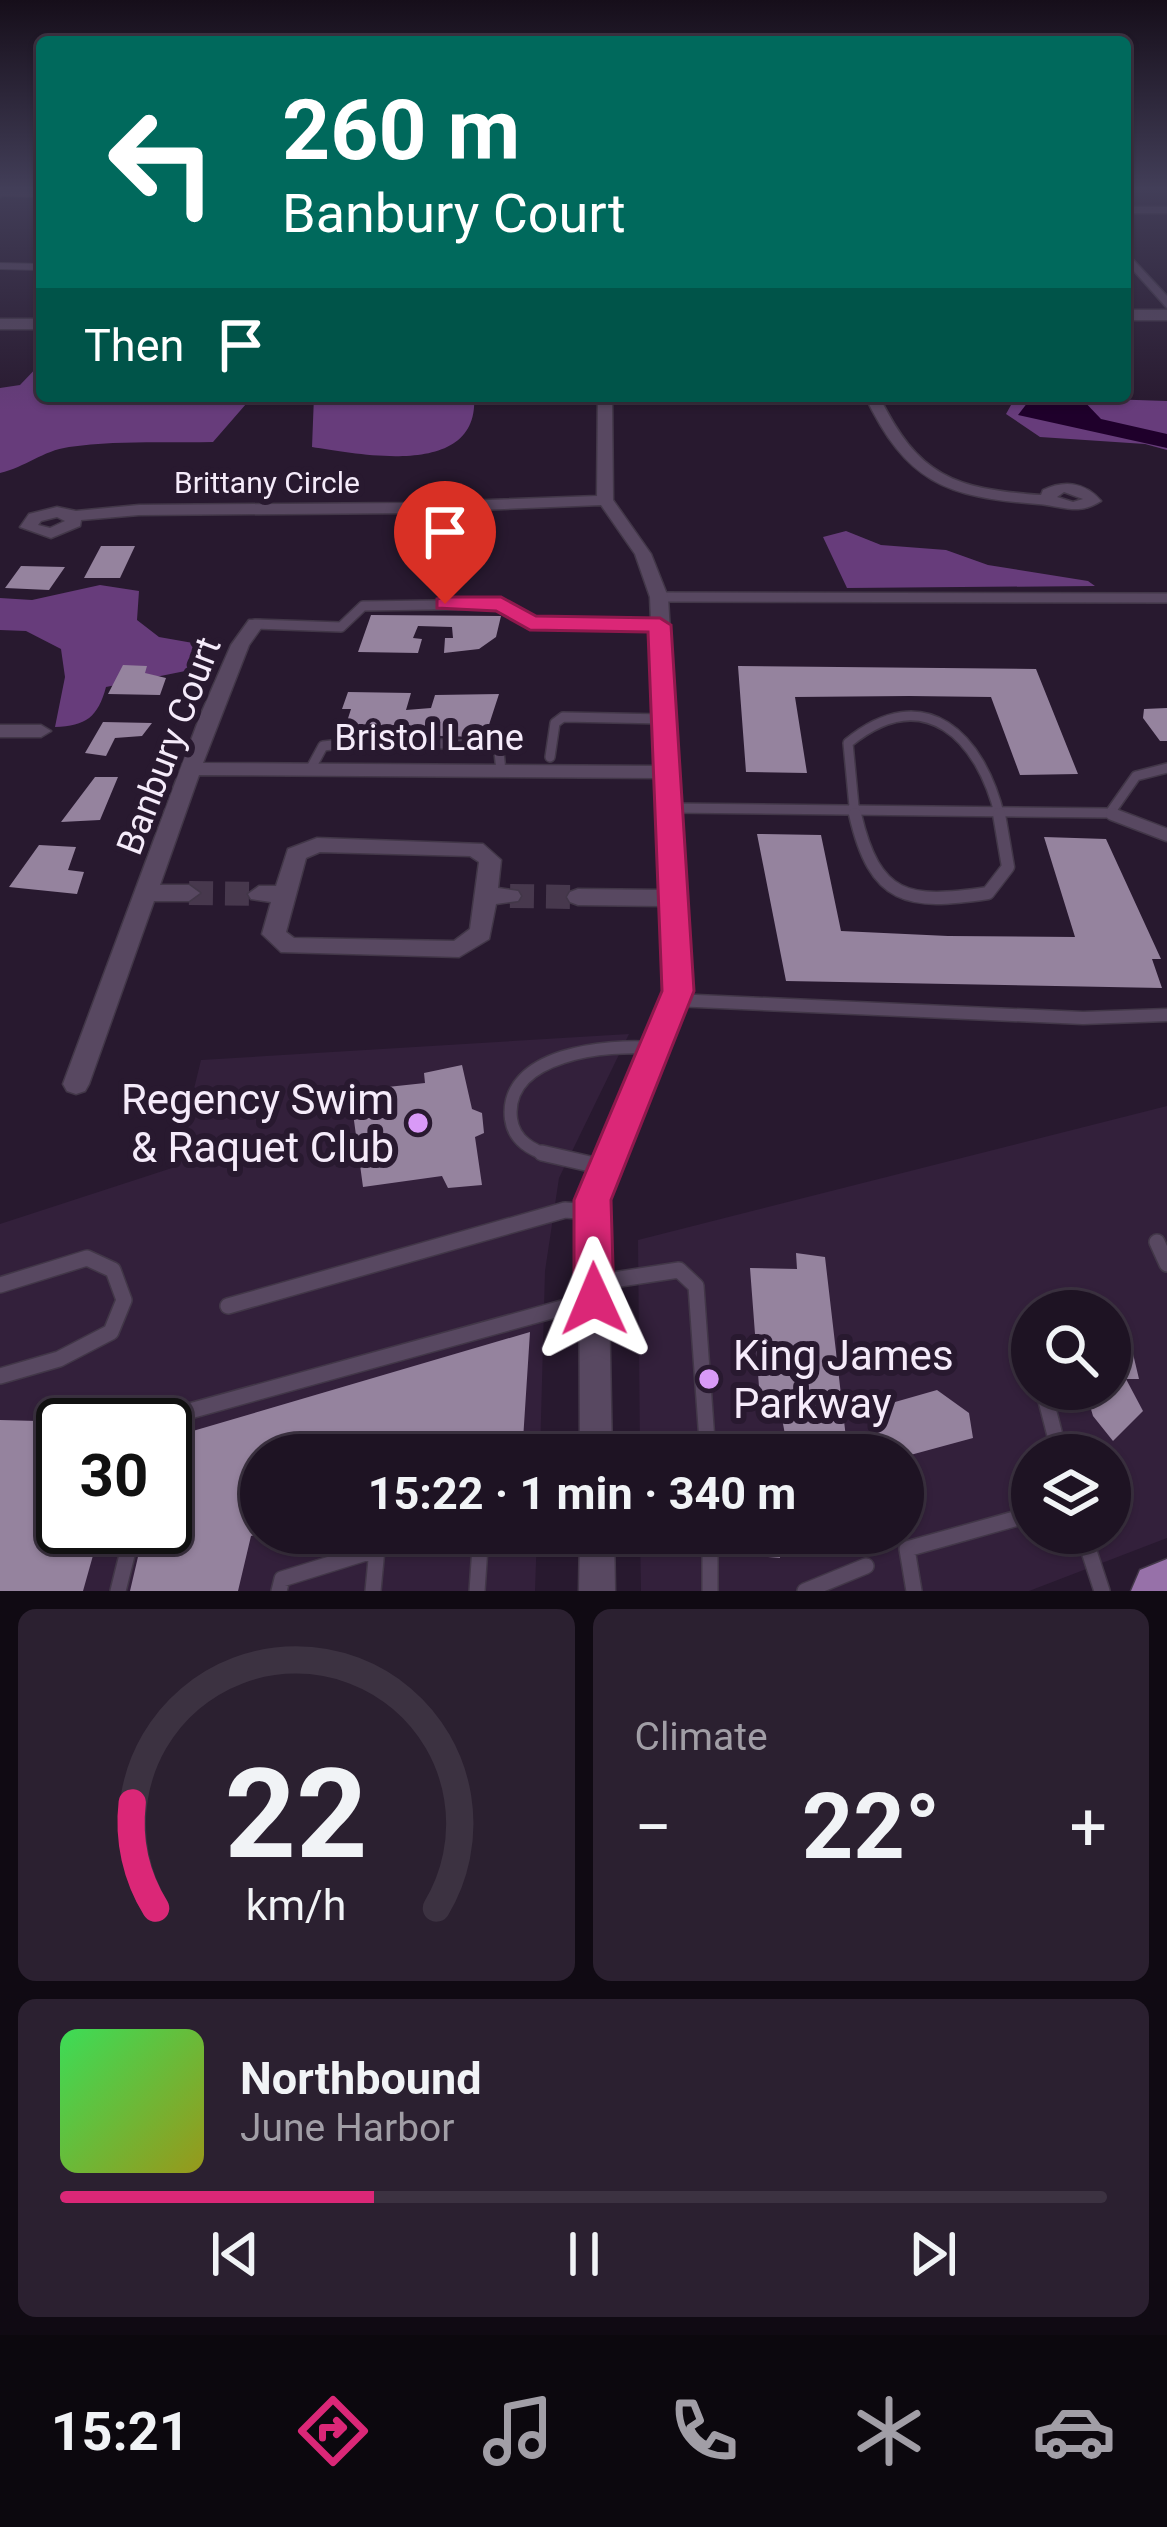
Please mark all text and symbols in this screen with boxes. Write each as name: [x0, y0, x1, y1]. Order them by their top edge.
text: 260 m: [282, 81, 520, 180]
icon: left: [84, 84, 240, 240]
text: Banbury Court: [282, 182, 626, 245]
icon: arrive: [208, 312, 274, 378]
text: Then: [84, 319, 184, 372]
street label: Brittany Circle: [174, 465, 360, 500]
pin: [394, 481, 496, 604]
icon: arrive: [412, 499, 478, 565]
street label: Banbury Court: [108, 632, 230, 860]
street label: Bristol Lane: [334, 717, 524, 759]
place label: Regency Swim & Raquet Club: [121, 1075, 394, 1172]
marker: Regency Swim & Raquet Club: [405, 1110, 431, 1136]
position arrow: [531, 1236, 657, 1362]
map controls: [1011, 1290, 1131, 1554]
button: search: [1011, 1290, 1131, 1410]
place label: King James Parkway: [733, 1331, 954, 1428]
marker: King James Parkway: [696, 1366, 722, 1392]
speed limit sign: 30: [36, 1398, 192, 1554]
button: layers: [1011, 1434, 1131, 1554]
text: 15:22 · 1 min · 340 m: [368, 1467, 796, 1520]
text: Climate: [635, 1714, 768, 1760]
text: 22: [225, 1741, 368, 1887]
text: 22°: [802, 1775, 940, 1880]
text: −: [635, 1789, 672, 1866]
text: +: [1070, 1789, 1107, 1866]
text: km/h: [246, 1880, 347, 1930]
text: Northbound: [240, 2052, 482, 2105]
text: June Harbor: [240, 2105, 455, 2151]
icon: previous: [202, 2221, 268, 2287]
icon: pause: [551, 2221, 617, 2287]
icon: next: [900, 2221, 966, 2287]
icon: directions: [291, 2389, 375, 2473]
icon: music: [476, 2389, 560, 2473]
icon: phone: [662, 2389, 746, 2473]
icon: climate: [847, 2389, 931, 2473]
icon: car: [1032, 2389, 1116, 2473]
text: 15:21: [51, 2400, 190, 2463]

